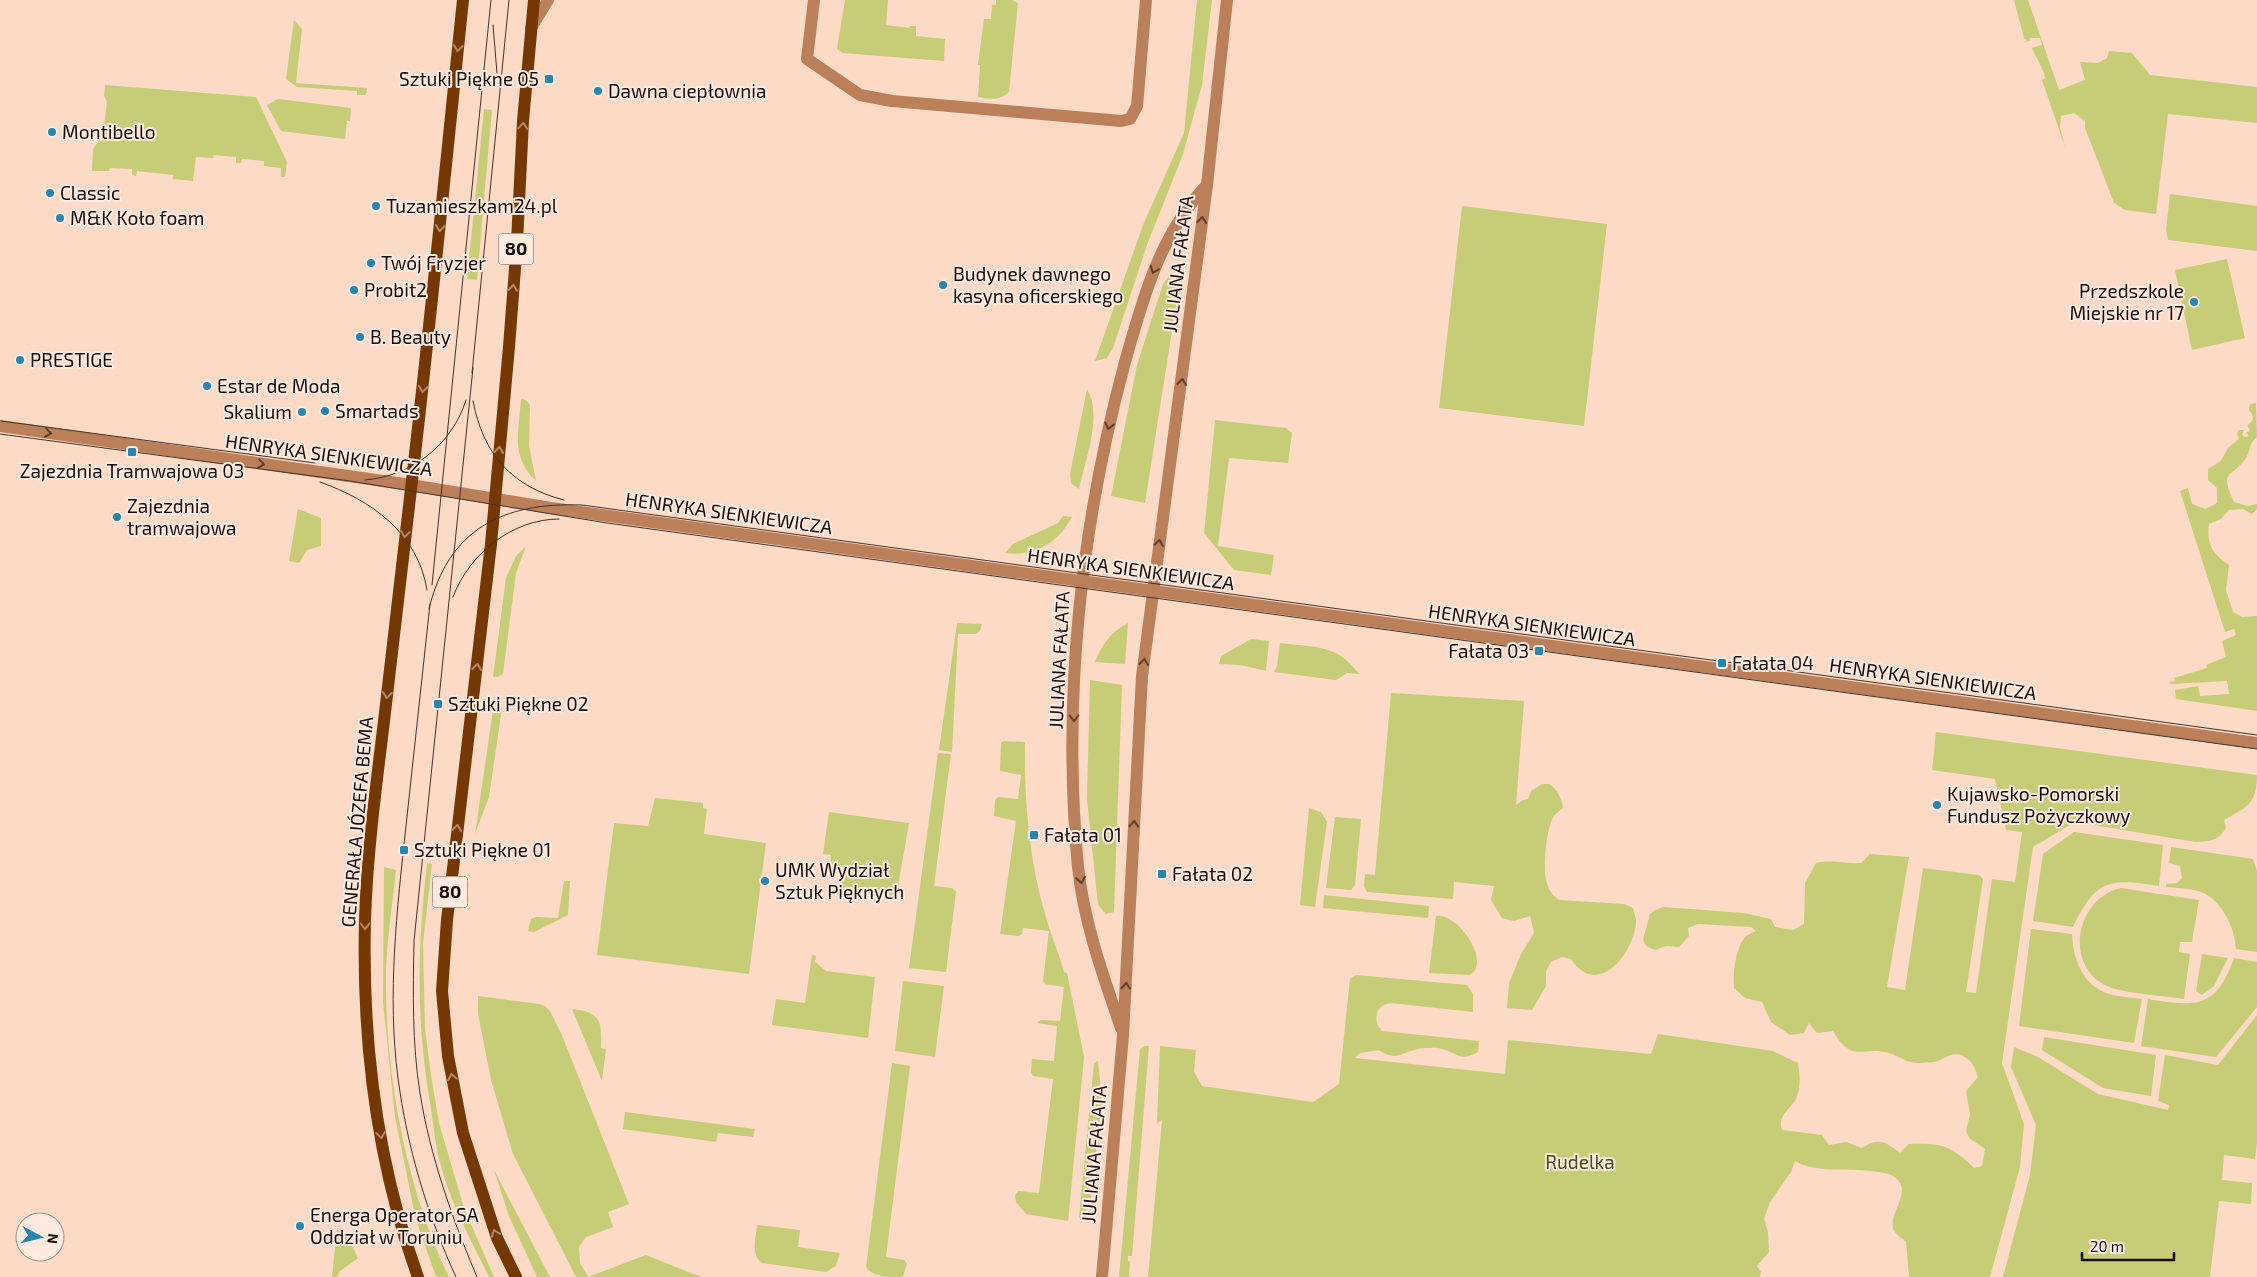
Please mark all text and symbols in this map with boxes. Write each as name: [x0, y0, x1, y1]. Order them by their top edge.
one-way arrow: [453, 45, 464, 53]
place label: Sztuki Piękne 05: [399, 67, 539, 90]
marker: Sztuki Piękne 05: [543, 73, 555, 85]
place label: Dawna ciepłownia: [608, 79, 766, 102]
marker: Dawna ciepłownia: [592, 85, 604, 97]
place label: Montibello: [62, 120, 156, 143]
one-way arrow: [517, 122, 528, 130]
marker: Montibello: [46, 126, 58, 138]
place label: Classic: [60, 181, 120, 204]
marker: Classic: [44, 187, 56, 199]
place label: Tuzamieszkam24.pl: [386, 194, 558, 217]
street label: JULIANA FAŁATA: [1158, 194, 1197, 334]
marker: Tuzamieszkam24.pl: [370, 200, 382, 212]
place label: M&K Koło foam: [70, 206, 204, 229]
marker: M&K Koło foam: [54, 212, 66, 224]
one-way arrow: [1196, 216, 1207, 224]
one-way arrow: [434, 224, 445, 232]
road number: 80: [498, 233, 534, 264]
place label: Twój Fryzjer: [381, 251, 486, 274]
marker: Twój Fryzjer: [365, 257, 377, 269]
place label: Budynek dawnego kasyna oficerskiego: [953, 262, 1123, 307]
one-way arrow: [1150, 265, 1160, 274]
place label: Probit2: [364, 278, 427, 301]
marker: Budynek dawnego kasyna oficerskiego: [937, 279, 949, 291]
place label: Przedszkole Miejskie nr 17: [2069, 279, 2184, 324]
marker: Probit2: [348, 284, 360, 296]
one-way arrow: [507, 284, 518, 292]
marker: Przedszkole Miejskie nr 17: [2188, 296, 2200, 308]
place label: B. Beauty: [370, 325, 451, 348]
marker: B. Beauty: [354, 331, 366, 343]
place label: PRESTIGE: [30, 348, 113, 371]
marker: PRESTIGE: [14, 354, 26, 366]
place label: Estar de Moda: [217, 374, 341, 397]
one-way arrow: [1176, 377, 1186, 386]
marker: Estar de Moda: [201, 380, 213, 392]
one-way arrow: [418, 385, 429, 393]
place label: Smartads: [335, 399, 419, 422]
place label: Skalium: [223, 400, 292, 423]
marker: Smartads: [319, 405, 331, 417]
marker: Skalium: [296, 406, 308, 418]
one-way arrow: [1104, 422, 1115, 431]
one-way arrow: [44, 428, 53, 438]
street label: HENRYKA SIENKIEWICZA: [224, 429, 434, 480]
marker: Zajezdnia Tramwajowa 03: [126, 446, 138, 458]
one-way arrow: [493, 446, 504, 454]
place label: Zajezdnia Tramwajowa 03: [20, 459, 244, 482]
one-way arrow: [257, 459, 265, 469]
street label: HENRYKA SIENKIEWICZA: [624, 487, 834, 538]
place label: Zajezdnia tramwajowa: [127, 494, 236, 539]
marker: Zajezdnia tramwajowa: [111, 511, 123, 523]
one-way arrow: [400, 530, 411, 538]
one-way arrow: [1154, 538, 1164, 547]
street label: HENRYKA SIENKIEWICZA: [1026, 543, 1236, 594]
street label: JULIANA FAŁATA: [1043, 590, 1074, 730]
street label: HENRYKA SIENKIEWICZA: [1427, 599, 1637, 650]
place label: Fałata 03: [1448, 639, 1529, 662]
marker: Fałata 03: [1533, 645, 1545, 657]
place label: Fałata 04: [1732, 651, 1814, 674]
street label: HENRYKA SIENKIEWICZA: [1828, 653, 2038, 704]
marker: Fałata 04: [1716, 657, 1728, 669]
one-way arrow: [1138, 658, 1149, 666]
one-way arrow: [471, 663, 482, 671]
one-way arrow: [382, 691, 393, 699]
place label: Sztuki Piękne 02: [448, 692, 588, 715]
marker: Sztuki Piękne 02: [432, 698, 444, 710]
one-way arrow: [1069, 714, 1079, 722]
street label: GENERAŁA JÓZEFA BEMA: [336, 715, 377, 928]
place label: Kujawsko-Pomorski Fundusz Pożyczkowy: [1947, 782, 2130, 827]
marker: Kujawsko-Pomorski Fundusz Pożyczkowy: [1931, 799, 1943, 811]
one-way arrow: [1129, 820, 1140, 828]
place label: Fałata 01: [1044, 823, 1122, 846]
one-way arrow: [451, 824, 462, 832]
marker: Fałata 01: [1028, 829, 1040, 841]
place label: Sztuki Piękne 01: [414, 838, 551, 861]
marker: Sztuki Piękne 01: [398, 844, 410, 856]
place label: UMK Wydział Sztuk Pięknych: [775, 858, 904, 903]
place label: Fałata 02: [1172, 862, 1253, 885]
marker: Fałata 02: [1156, 868, 1168, 880]
marker: UMK Wydział Sztuk Pięknych: [759, 875, 771, 887]
road number: 80: [432, 876, 468, 908]
one-way arrow: [1075, 876, 1085, 885]
one-way arrow: [360, 923, 370, 931]
one-way arrow: [1121, 982, 1131, 990]
one-way arrow: [448, 1072, 458, 1081]
street label: JULIANA FAŁATA: [1076, 1084, 1111, 1224]
one-way arrow: [375, 1131, 386, 1139]
park label: Rudelka: [1545, 1150, 1615, 1173]
place label: Energa Operator SA Oddział w Toruniu: [310, 1203, 479, 1248]
north arrow: [15, 1212, 65, 1262]
marker: Energa Operator SA Oddział w Toruniu: [294, 1220, 306, 1232]
one-way arrow: [491, 1229, 501, 1238]
scale bar: [2082, 1230, 2174, 1262]
text: N: [44, 1233, 62, 1245]
text: 20 m: [2090, 1237, 2124, 1255]

